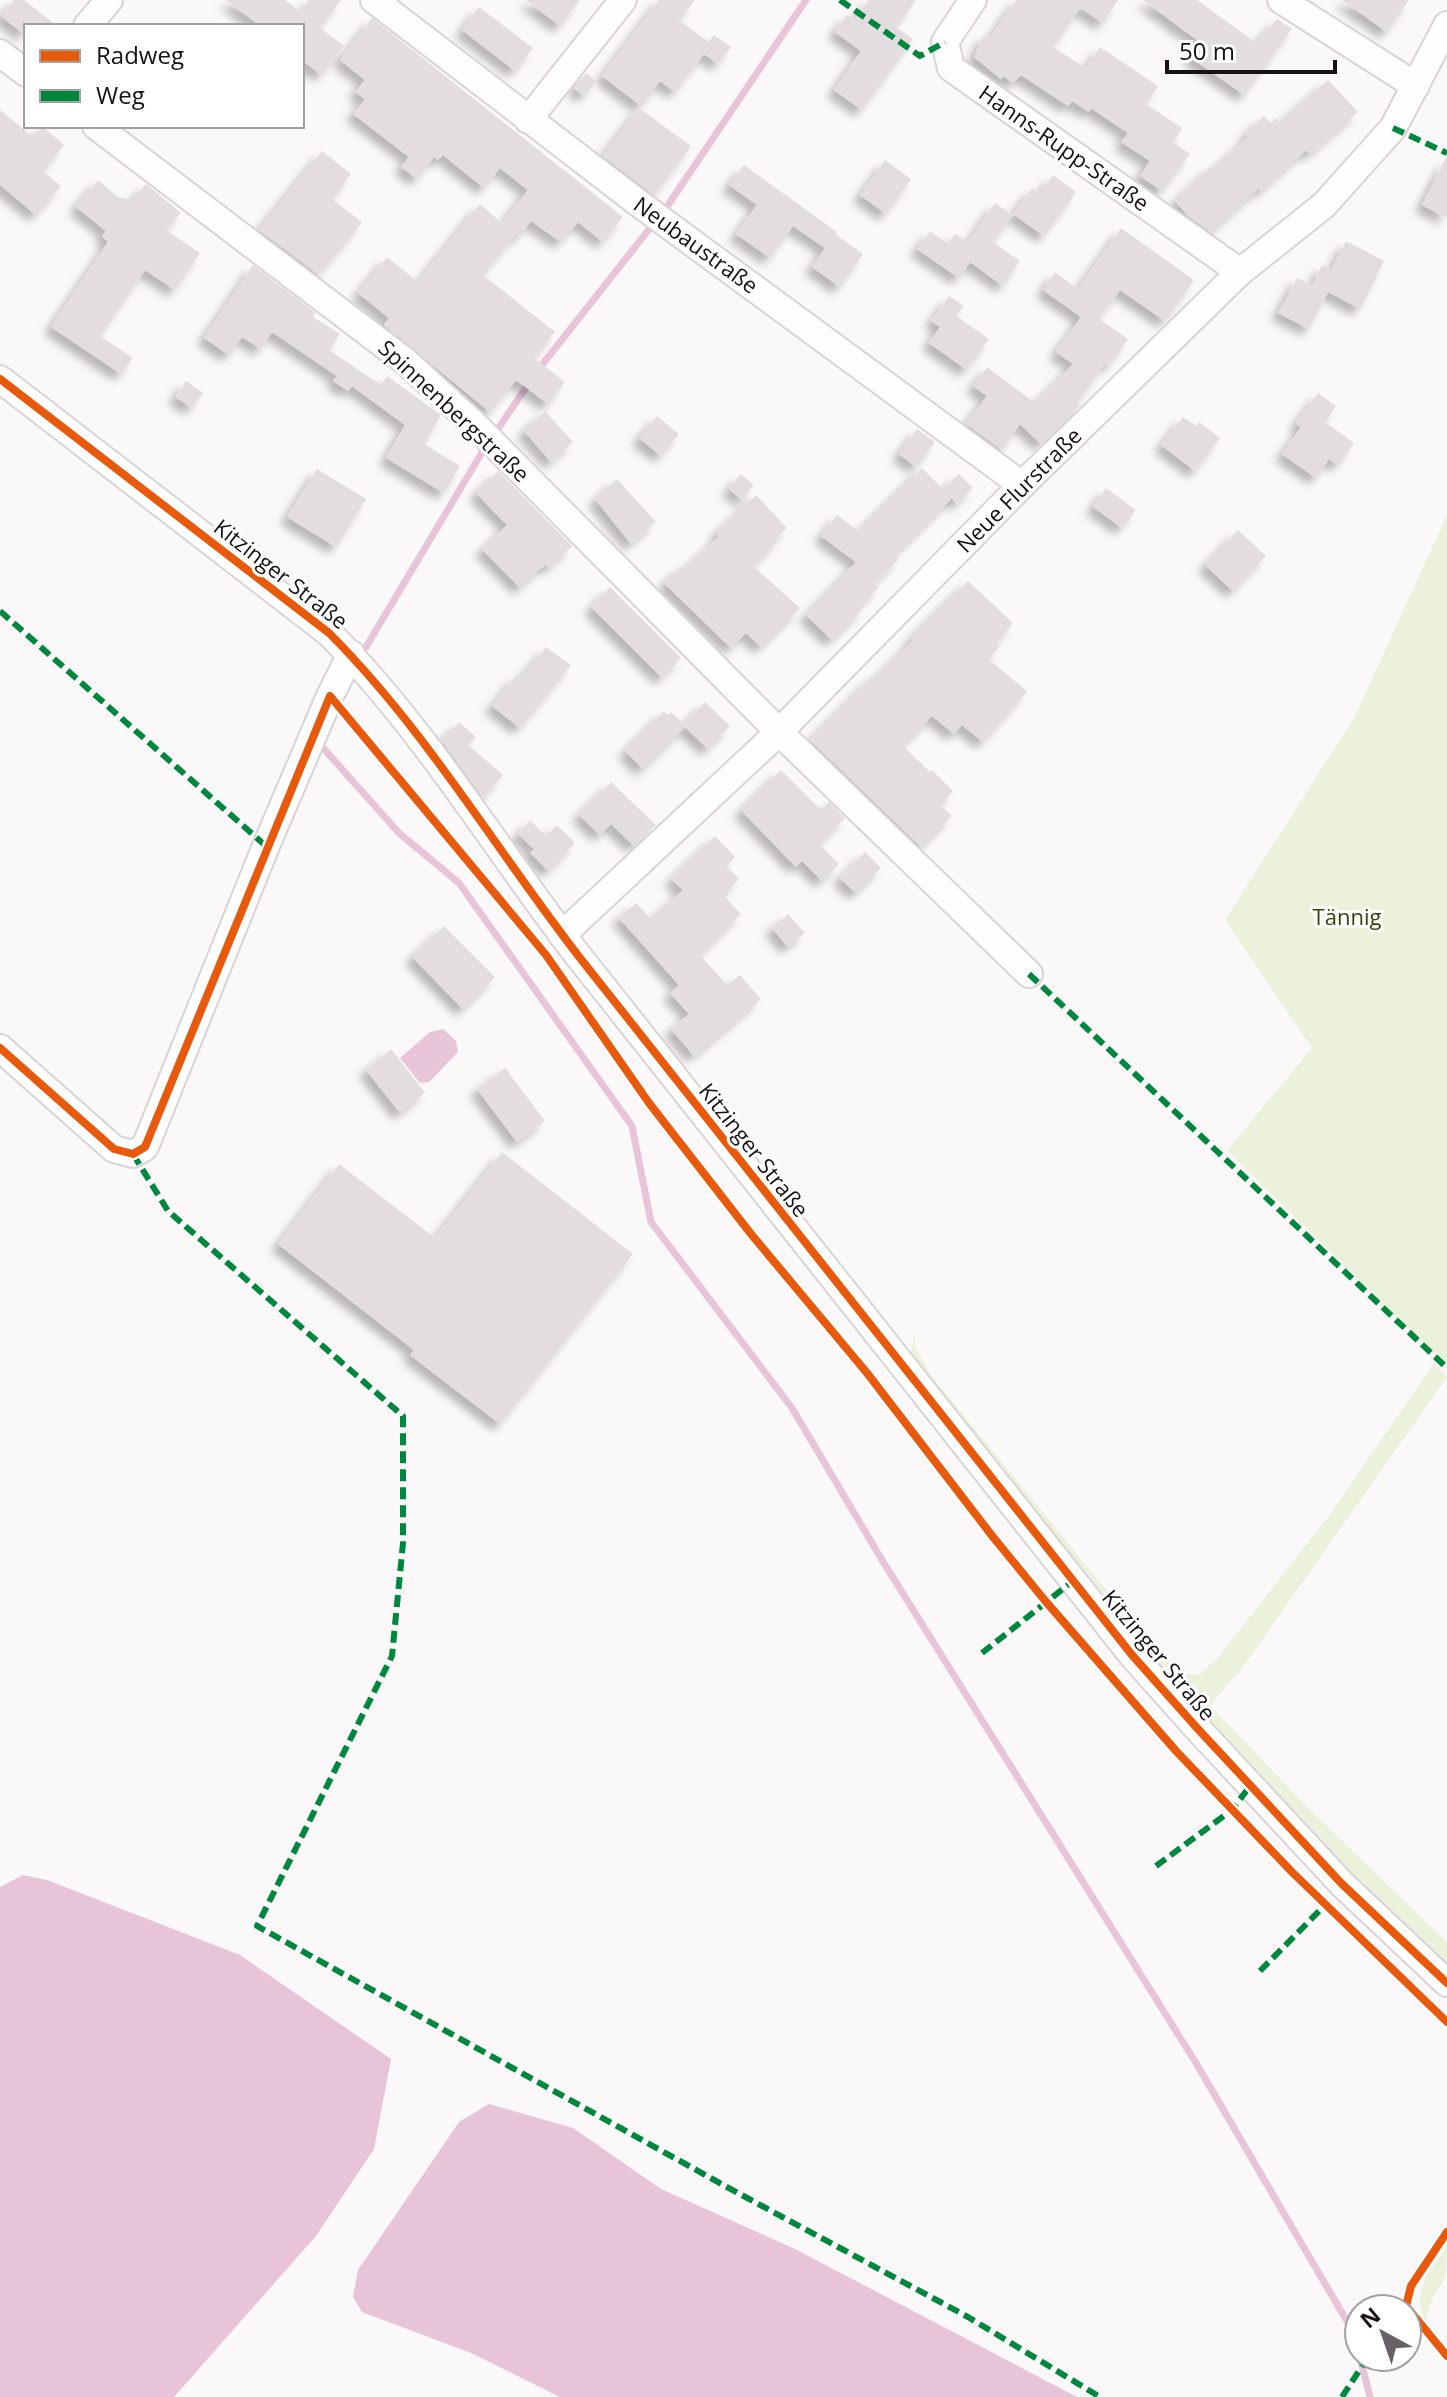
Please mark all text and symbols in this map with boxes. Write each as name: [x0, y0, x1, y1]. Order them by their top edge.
legend: [24, 24, 304, 128]
scale bar: [1167, 24, 1335, 74]
text: 50 m: [1179, 34, 1235, 67]
text: Radweg: [96, 38, 184, 71]
street label: Hanns-Rupp-Straße: [974, 77, 1156, 217]
text: Weg: [96, 78, 145, 111]
street label: Neubaustraße: [628, 189, 765, 300]
street label: Spinnenbergstraße: [373, 332, 537, 488]
street label: Neue Flurstraße: [949, 420, 1087, 558]
street label: Kitzinger Straße: [208, 511, 355, 635]
park label: Tännig: [1313, 901, 1381, 931]
street label: Kitzinger Straße: [693, 1076, 817, 1223]
street label: Kitzinger Straße: [1096, 1583, 1223, 1726]
north arrow: [1343, 2293, 1423, 2373]
text: N: [1353, 2300, 1386, 2334]

